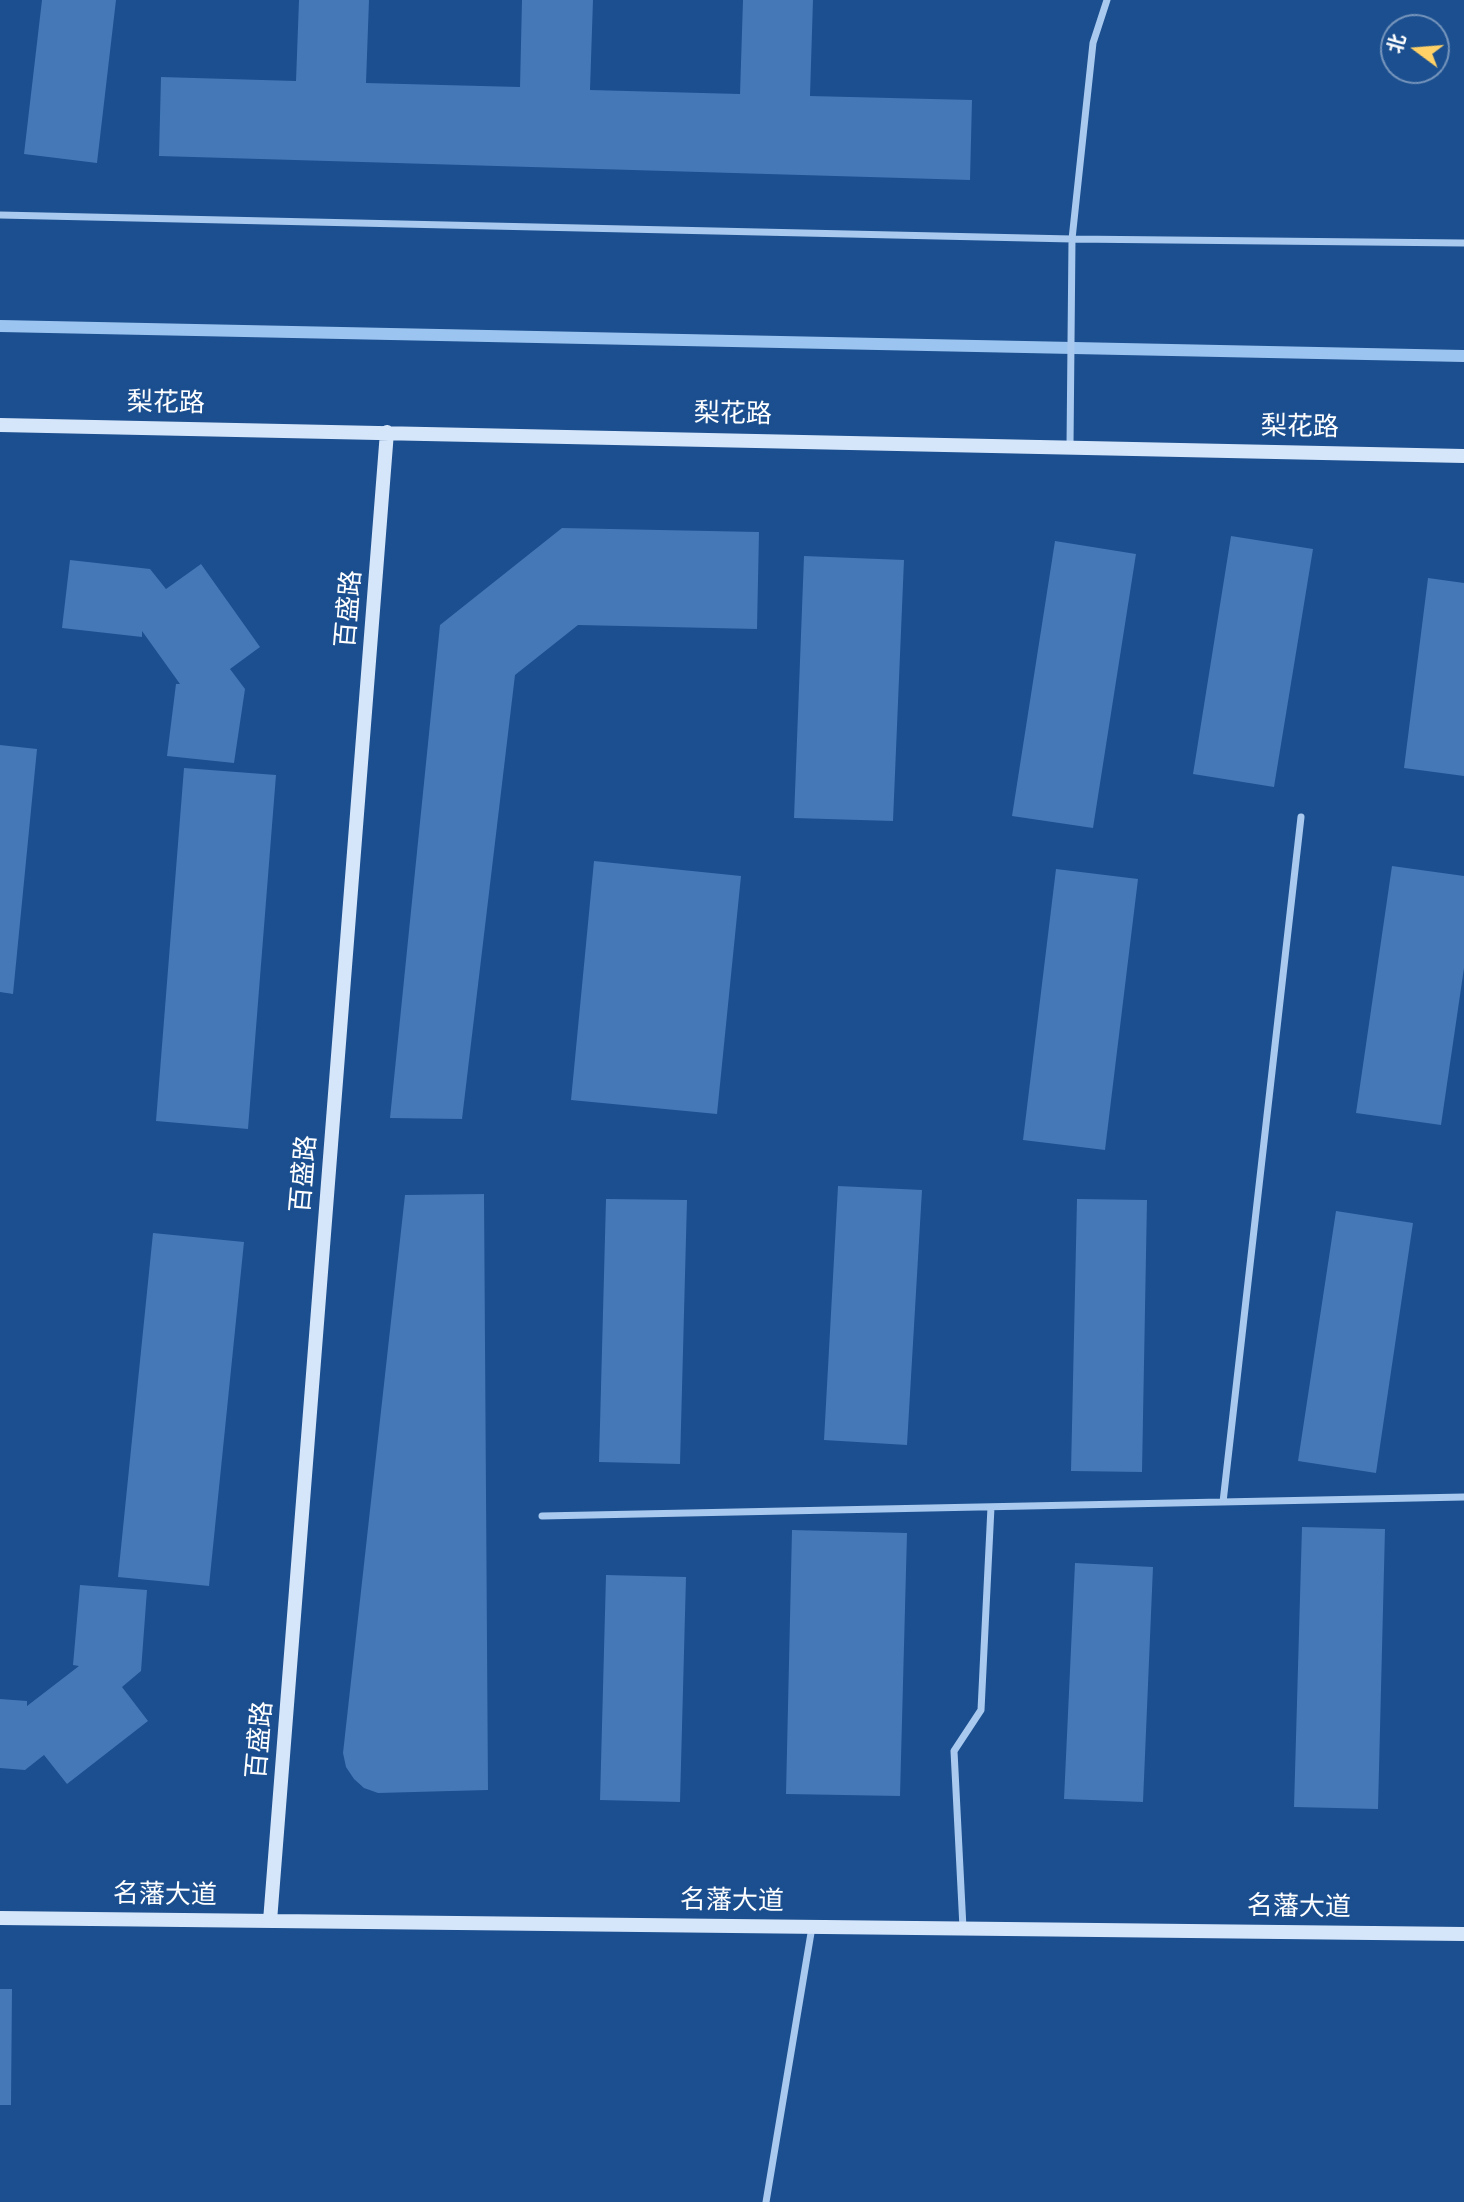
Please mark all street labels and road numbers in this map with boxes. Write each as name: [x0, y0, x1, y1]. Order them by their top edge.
street label: 梨花路: [127, 387, 205, 419]
street label: 梨花路: [694, 398, 772, 430]
street label: 梨花路: [1261, 411, 1339, 443]
street label: 百盛路: [330, 569, 368, 649]
street label: 百盛路: [285, 1134, 323, 1214]
street label: 百盛路: [241, 1700, 279, 1780]
street label: 名藩大道: [113, 1878, 217, 1912]
street label: 名藩大道: [680, 1884, 784, 1918]
street label: 名藩大道: [1247, 1890, 1351, 1924]

